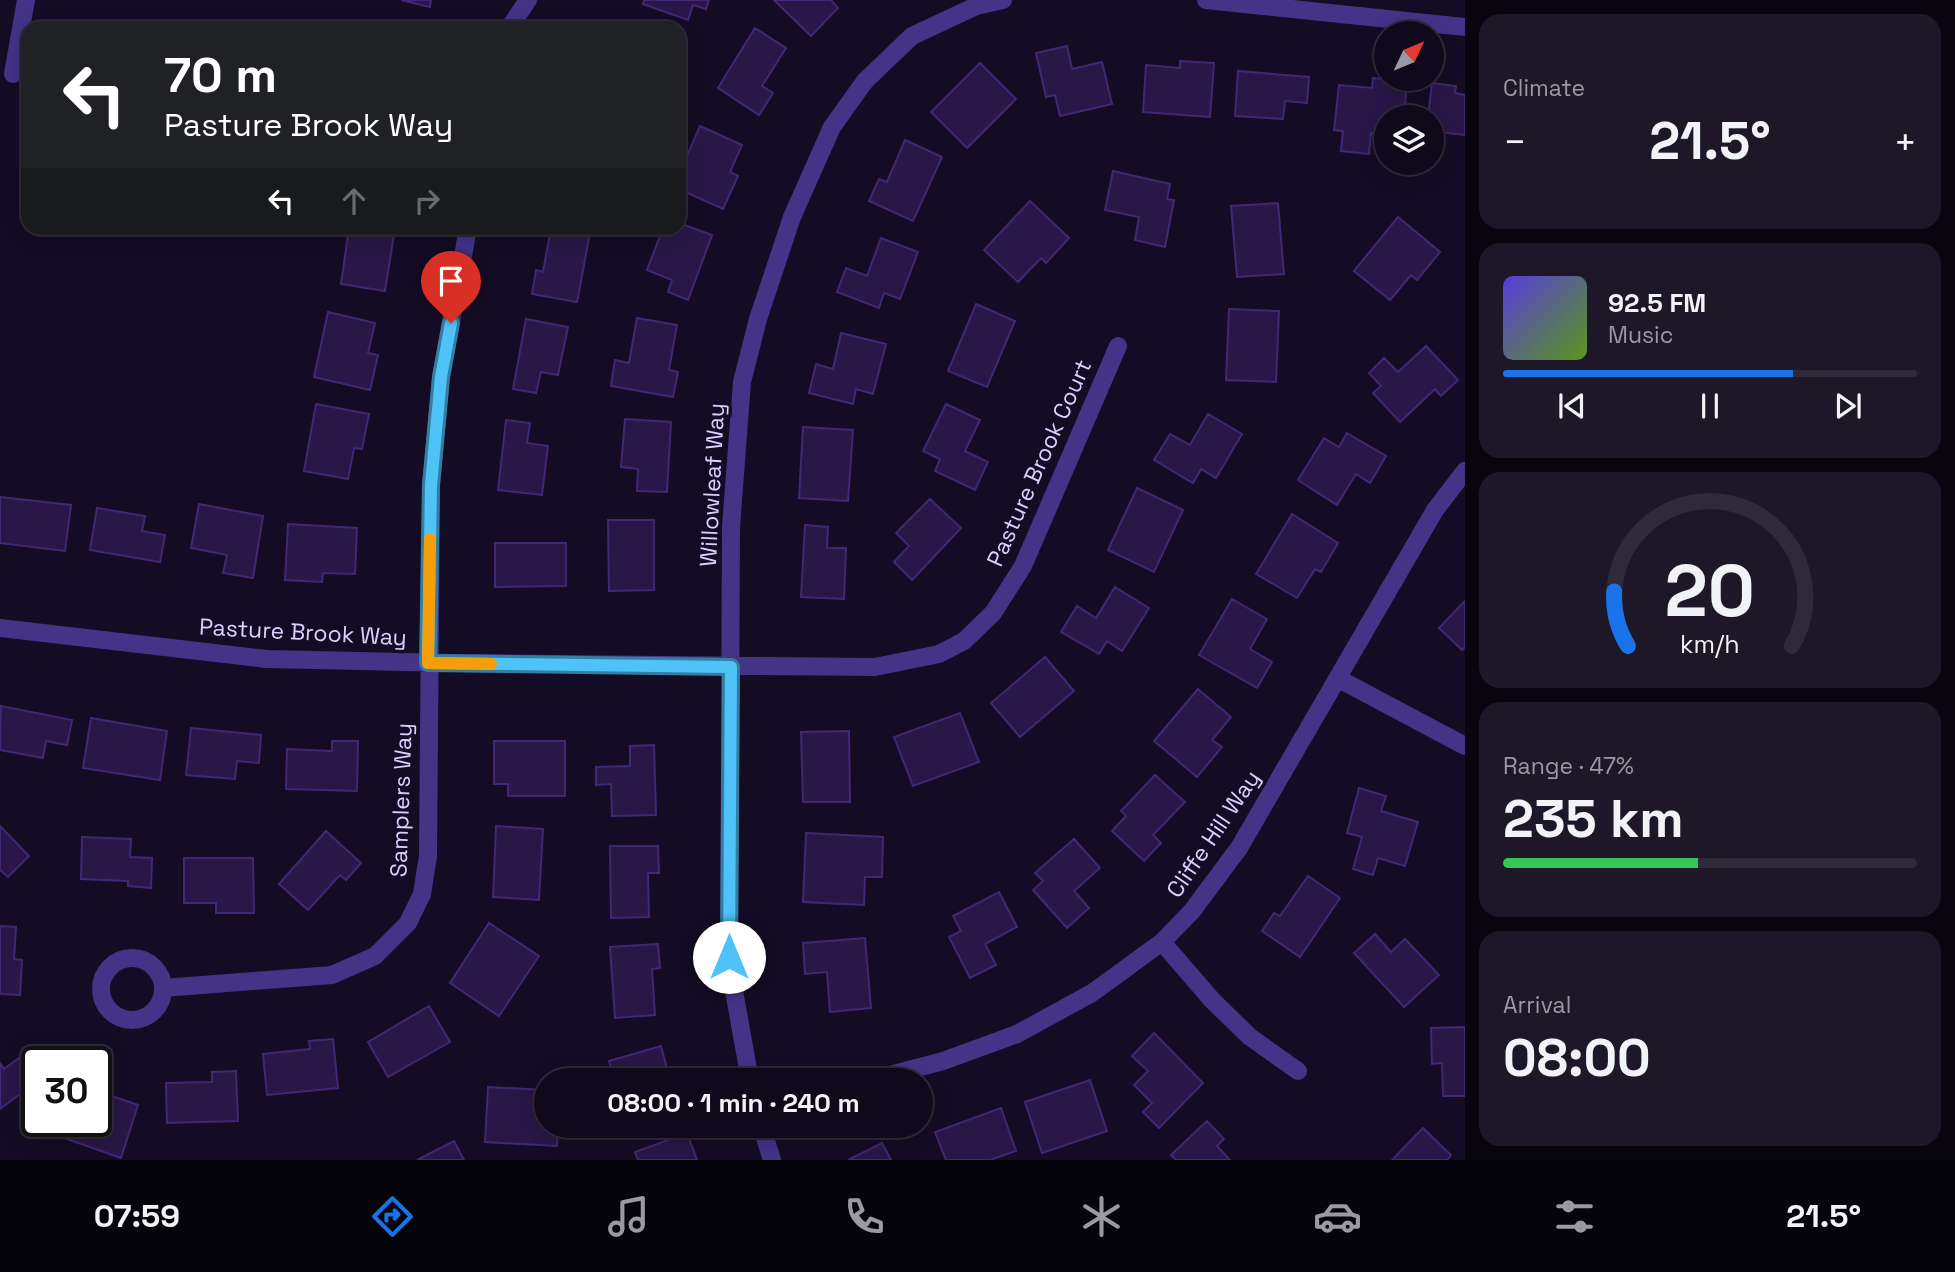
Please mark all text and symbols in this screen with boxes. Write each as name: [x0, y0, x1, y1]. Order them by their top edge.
north arrow: [1374, 21, 1444, 91]
map controls: [1374, 21, 1444, 175]
text: 70 m: [164, 44, 277, 106]
icon: left: [49, 49, 140, 140]
text: Climate: [1503, 73, 1585, 103]
text: Pasture Brook Way: [164, 105, 453, 145]
button: layers: [1374, 105, 1444, 175]
text: 21.5°: [1649, 108, 1771, 174]
text: −: [1503, 118, 1527, 166]
text: +: [1893, 118, 1917, 166]
icon: left: [262, 182, 300, 220]
icon: ahead: [335, 182, 373, 220]
icon: right: [408, 182, 446, 220]
pin: [421, 251, 481, 323]
icon: arrive: [432, 262, 470, 300]
text: 92.5 FM: [1608, 286, 1706, 320]
text: Music: [1608, 320, 1673, 350]
street label: Pasture Brook Court: [980, 355, 1098, 571]
icon: previous: [1553, 387, 1591, 425]
icon: pause: [1691, 387, 1729, 425]
icon: next: [1829, 387, 1867, 425]
street label: Willowleaf Way: [693, 402, 731, 568]
text: 20: [1665, 544, 1755, 637]
street label: Pasture Brook Way: [198, 612, 408, 652]
text: km/h: [1680, 628, 1740, 660]
street label: Samplers Way: [383, 722, 419, 878]
text: Range · 47%: [1503, 751, 1634, 781]
street label: Cliffe Hill Way: [1159, 765, 1267, 903]
text: 235 km: [1503, 786, 1684, 852]
position arrow: [692, 920, 766, 994]
text: Arrival: [1503, 990, 1571, 1020]
text: 08:00: [1503, 1025, 1651, 1091]
speed limit sign: 30: [21, 1046, 112, 1137]
text: 08:00 · 1 min · 240 m: [607, 1086, 860, 1120]
icon: directions: [368, 1192, 417, 1241]
icon: music: [604, 1192, 653, 1241]
icon: phone: [840, 1192, 889, 1241]
icon: climate: [1077, 1192, 1126, 1241]
icon: car: [1313, 1192, 1362, 1241]
icon: filters: [1550, 1192, 1599, 1241]
text: 07:59: [94, 1196, 180, 1236]
text: 21.5°: [1786, 1196, 1861, 1236]

